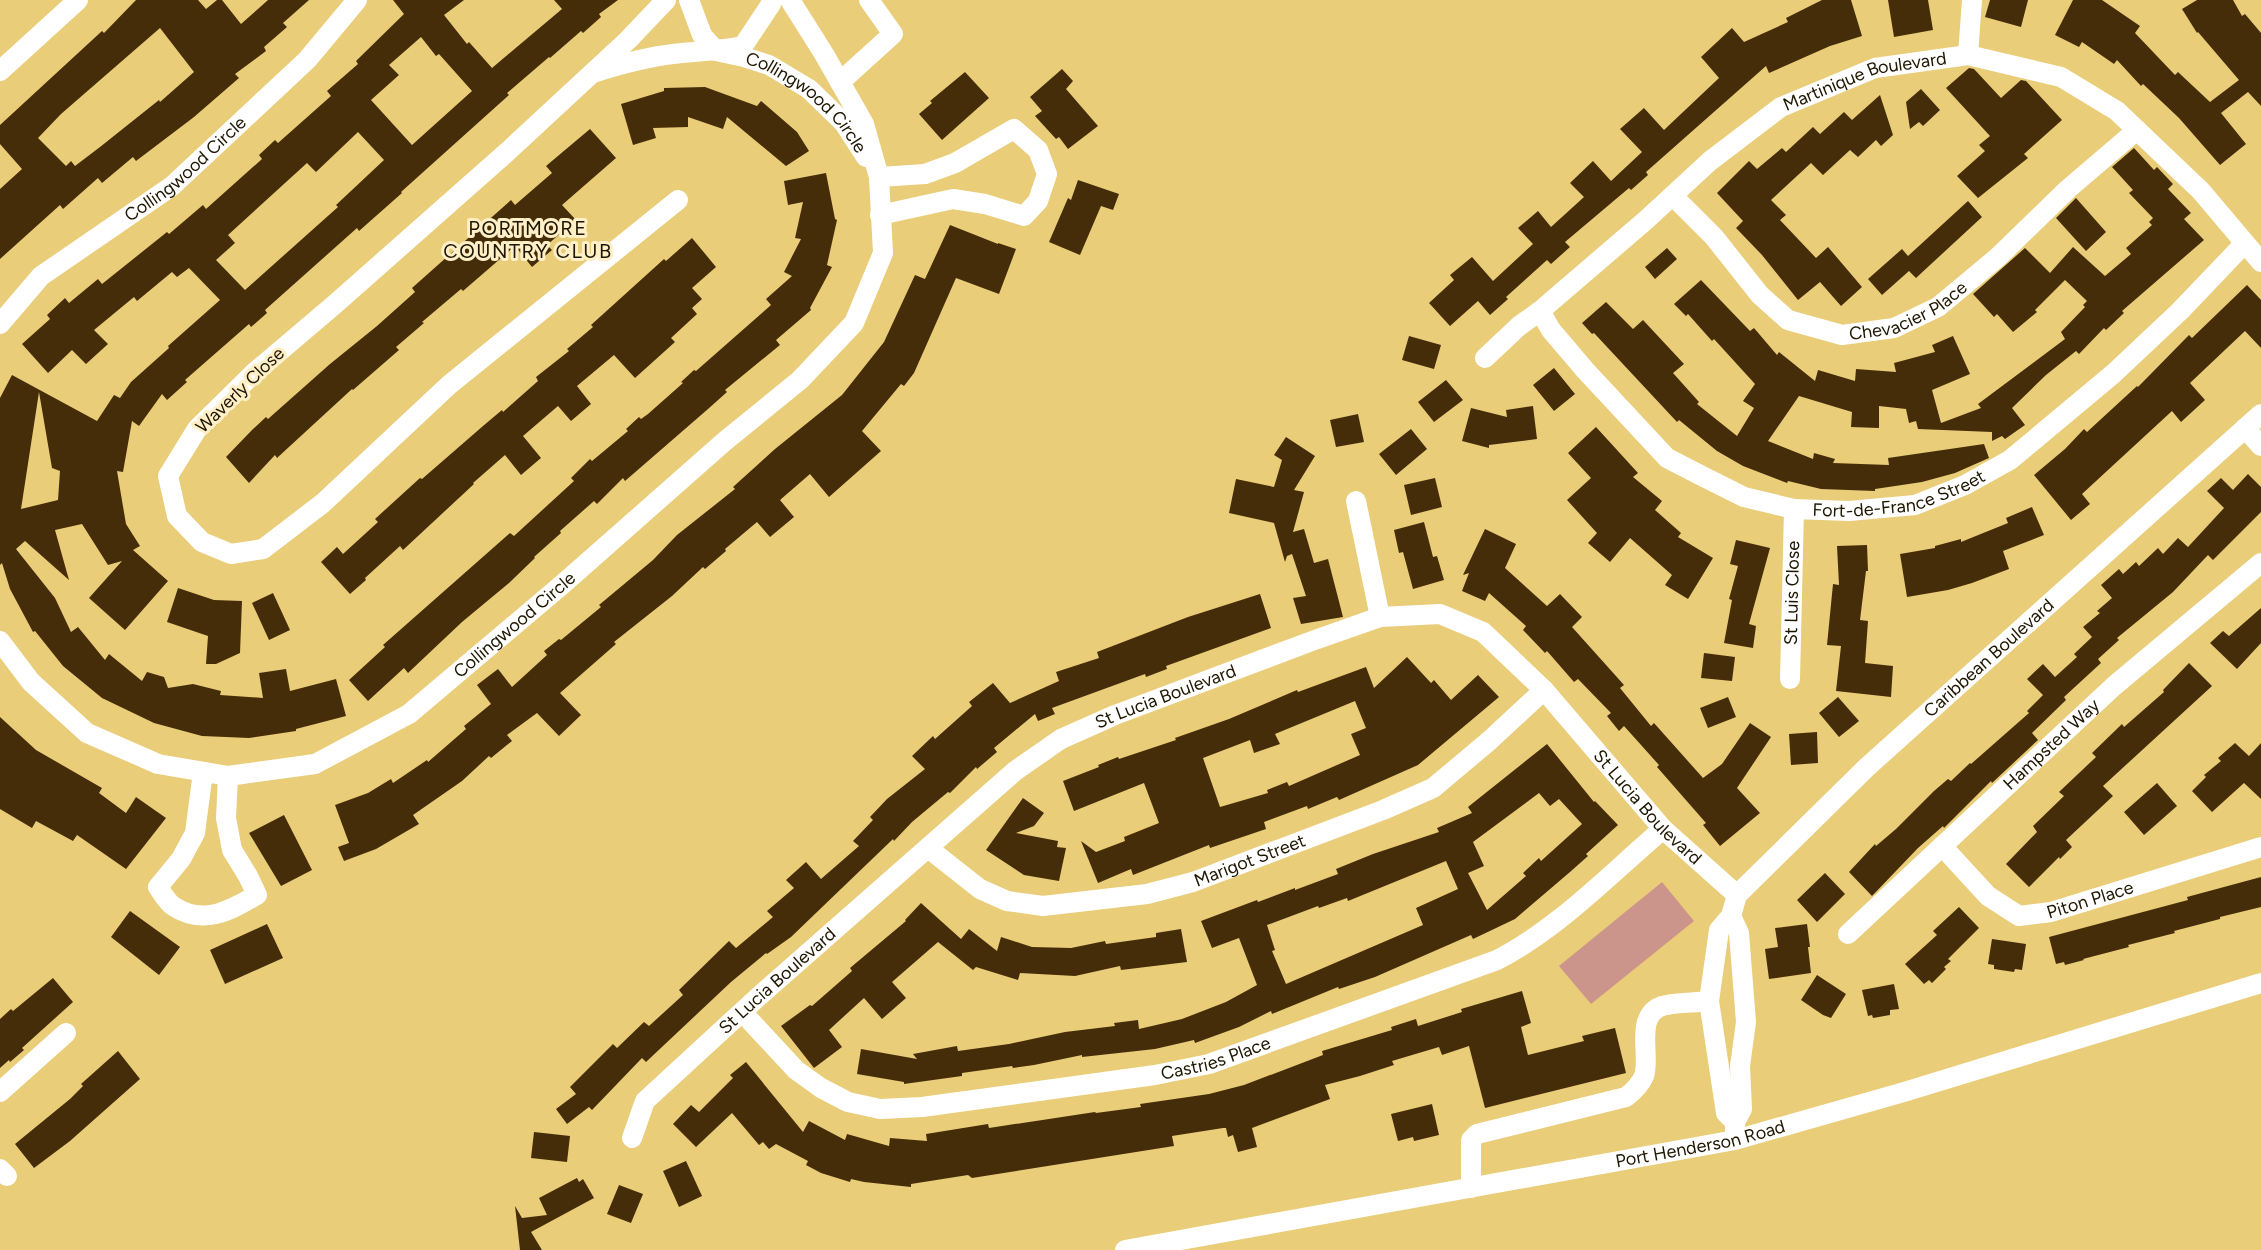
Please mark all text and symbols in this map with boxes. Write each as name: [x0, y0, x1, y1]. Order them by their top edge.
street label: Collingwood Circle: [743, 47, 872, 157]
street label: Martinique Boulevard: [1780, 47, 1948, 116]
street label: Collingwood Circle: [120, 111, 251, 226]
district label: PORTMORE COUNTRY CLUB: [443, 216, 613, 263]
street label: Chevacier Place: [1848, 276, 1972, 345]
street label: Waverly Close: [191, 342, 289, 438]
street label: Fort-de-France Street: [1812, 465, 1989, 522]
street label: St Luis Close: [1780, 540, 1804, 645]
street label: Collingwood Circle: [449, 567, 580, 683]
street label: Caribbean Boulevard: [1919, 594, 2058, 722]
street label: St Lucia Boulevard: [1091, 660, 1239, 734]
street label: Hampsted Way: [1999, 694, 2104, 795]
street label: St Lucia Boulevard: [1589, 745, 1706, 869]
street label: Marigot Street: [1191, 829, 1309, 892]
street label: Piton Place: [2044, 876, 2136, 924]
street label: St Lucia Boulevard: [714, 923, 840, 1039]
street label: Castries Place: [1159, 1032, 1274, 1085]
street label: Port Henderson Road: [1614, 1115, 1788, 1172]

